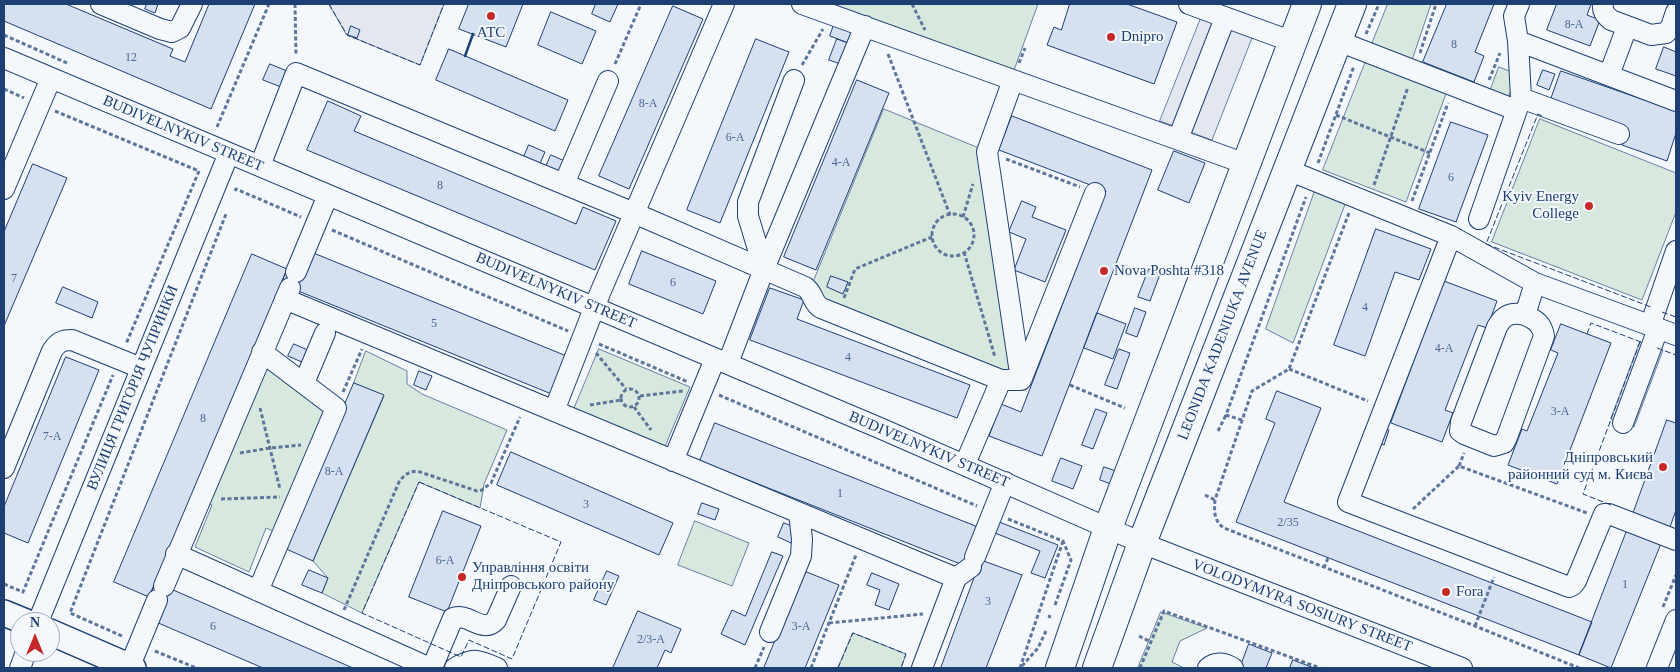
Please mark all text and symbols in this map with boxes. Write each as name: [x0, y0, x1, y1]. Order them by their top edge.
marker: АТС: [485, 10, 497, 22]
house number: 8-А: [1565, 18, 1583, 32]
place label: АТС: [477, 24, 505, 42]
place label: Dnipro: [1121, 28, 1163, 46]
marker: Dnipro: [1105, 31, 1117, 43]
house number: 8: [1451, 38, 1457, 52]
house number: 12: [125, 51, 137, 65]
street label: BUDIVELNYKIV STREET: [100, 92, 266, 176]
house number: 8-А: [639, 97, 657, 111]
house number: 6-А: [726, 131, 744, 145]
house number: 4-А: [832, 156, 850, 170]
house number: 6: [1448, 171, 1454, 185]
house number: 8: [437, 179, 443, 193]
place label: Kyiv Energy College: [1502, 188, 1579, 223]
marker: Kyiv Energy College: [1583, 200, 1595, 212]
street label: LEONIDA KADENIUKA AVENUE: [1174, 227, 1272, 443]
street label: BUDIVELNYKIV STREET: [473, 249, 639, 333]
place label: Nova Poshta #318: [1114, 262, 1224, 280]
marker: Nova Poshta #318: [1098, 265, 1110, 277]
house number: 7: [11, 272, 17, 286]
house number: 6: [670, 276, 676, 290]
street label: ВУЛИЦЯ ГРИГОРІЯ ЧУПРИНКИ: [84, 283, 182, 493]
house number: 4: [1362, 301, 1368, 315]
house number: 5: [431, 317, 437, 331]
house number: 4-А: [1435, 342, 1453, 356]
house number: 4: [845, 351, 851, 365]
house number: 3-А: [1551, 405, 1569, 419]
street label: BUDIVELNYKIV STREET: [846, 408, 1012, 492]
house number: 8: [200, 412, 206, 426]
house number: 7-А: [43, 430, 61, 444]
place label: Дніпровський районний суд м. Києва: [1508, 449, 1653, 484]
marker: Дніпровський районний суд м. Києва: [1657, 461, 1669, 473]
house number: 8-А: [325, 465, 343, 479]
house number: 1: [837, 487, 843, 501]
house number: 3: [583, 498, 589, 512]
house number: 2/35: [1277, 516, 1299, 530]
house number: 6-А: [436, 554, 454, 568]
street label: VOLODYMYRA SOSIURY STREET: [1189, 556, 1415, 656]
place label: Управління освіти Дніпровського району: [472, 559, 614, 594]
marker: Управління освіти Дніпровського району: [456, 571, 468, 583]
house number: 1: [1622, 578, 1628, 592]
place label: Fora: [1456, 583, 1483, 601]
marker: Fora: [1440, 586, 1452, 598]
house number: 3: [985, 595, 991, 609]
north arrow: [10, 612, 60, 662]
text: N: [30, 615, 40, 630]
house number: 6: [210, 620, 216, 634]
house number: 3-А: [792, 620, 810, 634]
house number: 2/3-А: [637, 633, 665, 647]

